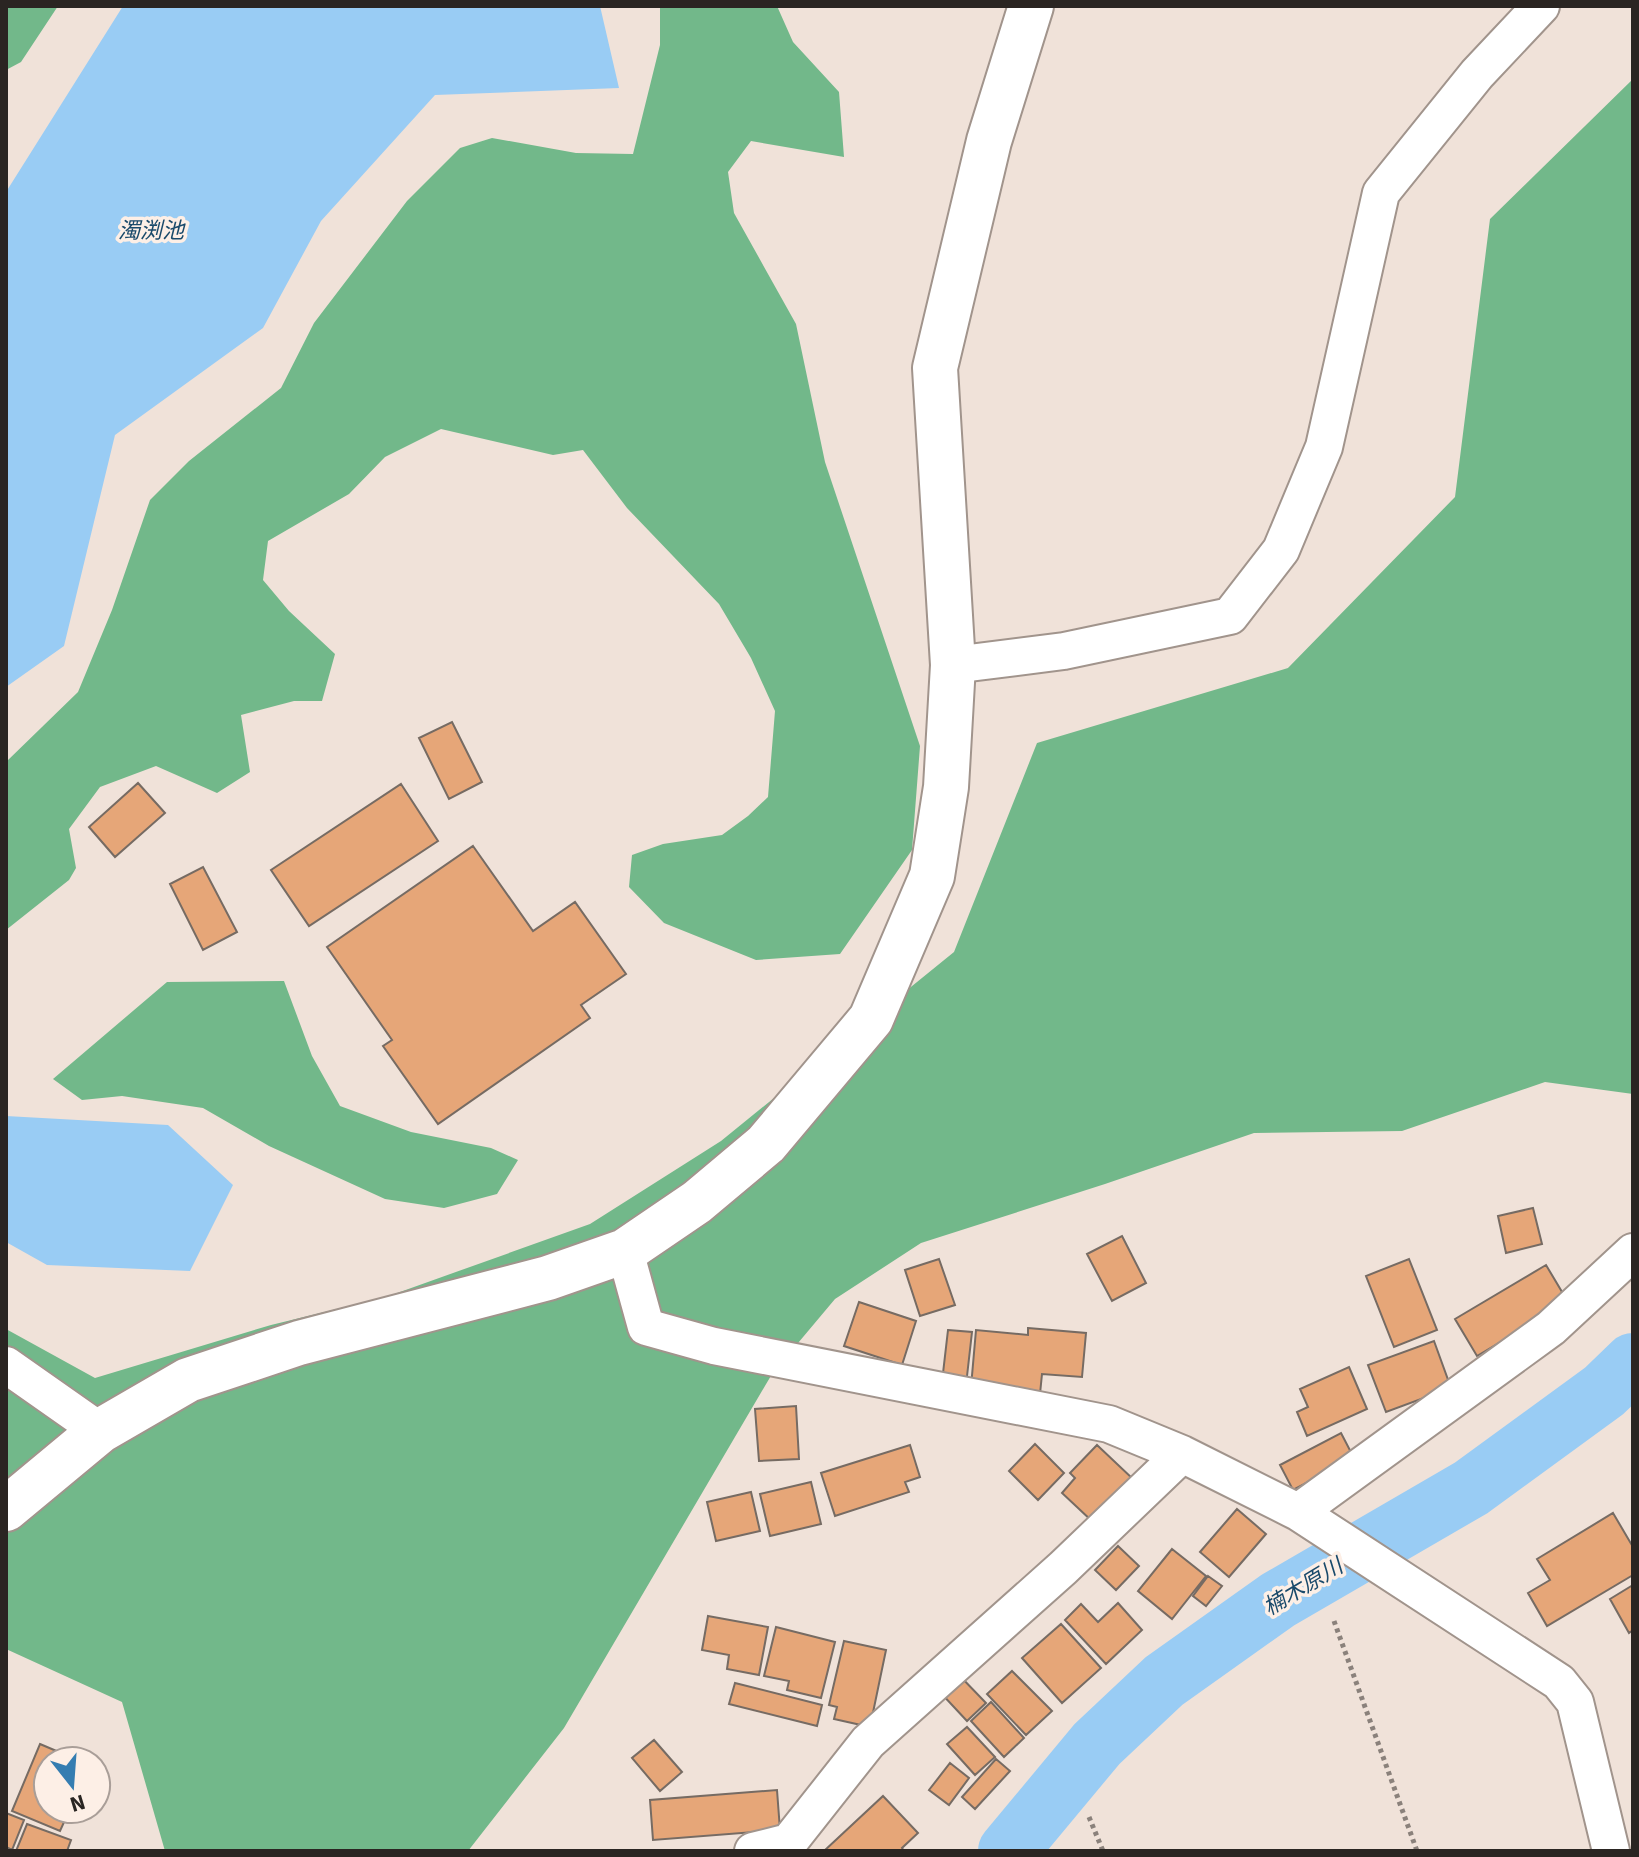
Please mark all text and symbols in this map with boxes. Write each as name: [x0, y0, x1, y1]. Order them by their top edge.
water label: 濁渕池: [118, 215, 186, 247]
water label: 楠木原川: [1257, 1550, 1351, 1623]
north arrow: [32, 1745, 112, 1825]
text: N: [66, 1786, 89, 1821]

